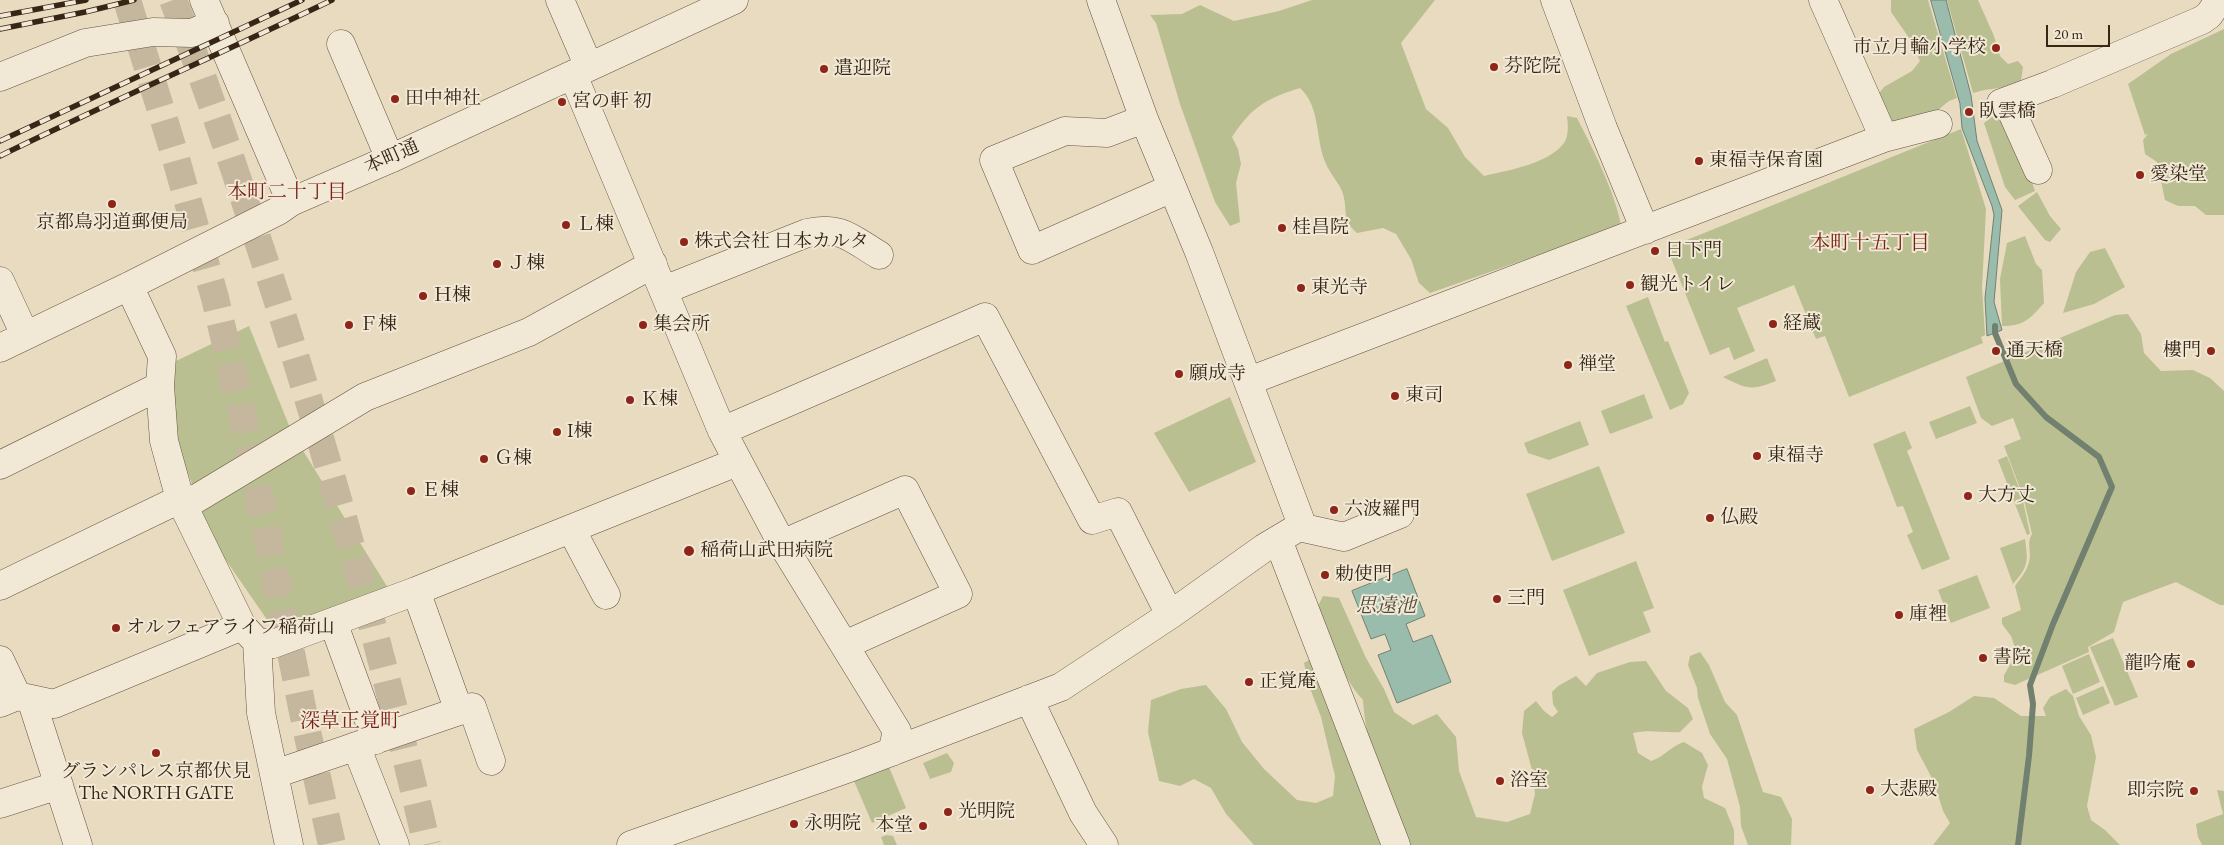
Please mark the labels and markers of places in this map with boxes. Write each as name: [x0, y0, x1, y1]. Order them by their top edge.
place label: 市立月輪小学校: [1853, 37, 1986, 59]
marker: 市立月輪小学校: [1990, 42, 2002, 54]
place label: 芬陀院: [1504, 56, 1561, 78]
place label: 遣迎院: [834, 58, 891, 80]
marker: 芬陀院: [1488, 61, 1500, 73]
marker: 遣迎院: [818, 63, 830, 75]
place label: 田中神社: [405, 88, 481, 110]
place label: 宮の軒 初: [572, 91, 652, 113]
marker: 田中神社: [389, 93, 401, 105]
marker: 宮の軒 初: [556, 96, 568, 108]
place label: 臥雲橋: [1979, 101, 2036, 123]
marker: 臥雲橋: [1963, 106, 1975, 118]
place label: 東福寺保育園: [1709, 150, 1823, 172]
marker: 東福寺保育園: [1693, 155, 1705, 167]
place label: 愛染堂: [2150, 164, 2207, 186]
marker: 愛染堂: [2134, 169, 2146, 181]
marker: 京都鳥羽道郵便局: [106, 198, 118, 210]
place label: 京都鳥羽道郵便局: [36, 212, 188, 234]
place label: Ｌ棟: [576, 214, 614, 236]
place label: 桂昌院: [1292, 217, 1349, 239]
marker: Ｌ棟: [560, 219, 572, 231]
marker: 桂昌院: [1276, 222, 1288, 234]
place label: 株式会社 日本カルタ: [694, 231, 869, 253]
marker: 株式会社 日本カルタ: [678, 236, 690, 248]
place label: 日下門: [1665, 240, 1722, 262]
marker: 日下門: [1649, 245, 1661, 257]
place label: Ｊ棟: [507, 253, 545, 275]
marker: Ｊ棟: [491, 258, 503, 270]
place label: 観光トイレ: [1640, 274, 1735, 296]
place label: 東光寺: [1311, 277, 1368, 299]
marker: 観光トイレ: [1624, 279, 1636, 291]
marker: 東光寺: [1295, 282, 1307, 294]
place label: Ｈ棟: [433, 285, 471, 307]
marker: Ｈ棟: [417, 290, 429, 302]
place label: 経蔵: [1783, 313, 1821, 335]
place label: Ｆ棟: [359, 314, 397, 336]
place label: 集会所: [653, 314, 710, 336]
marker: 経蔵: [1767, 318, 1779, 330]
marker: Ｆ棟: [343, 319, 355, 331]
marker: 集会所: [637, 319, 649, 331]
place label: 通天橋: [2006, 340, 2063, 362]
place label: 樓門: [2163, 340, 2201, 362]
marker: 通天橋: [1990, 345, 2002, 357]
marker: 樓門: [2205, 345, 2217, 357]
place label: 禅堂: [1578, 354, 1616, 376]
marker: 禅堂: [1562, 359, 1574, 371]
place label: 願成寺: [1189, 363, 1246, 385]
marker: 願成寺: [1173, 368, 1185, 380]
place label: 東司: [1405, 385, 1443, 407]
place label: Ｋ棟: [640, 389, 678, 411]
marker: 東司: [1389, 390, 1401, 402]
marker: Ｋ棟: [624, 394, 636, 406]
place label: Ⅰ棟: [567, 421, 592, 443]
marker: Ⅰ棟: [551, 426, 563, 438]
place label: 東福寺: [1767, 445, 1824, 467]
place label: Ｇ棟: [494, 448, 532, 470]
marker: 東福寺: [1751, 450, 1763, 462]
marker: Ｇ棟: [478, 453, 490, 465]
place label: Ｅ棟: [421, 480, 459, 502]
marker: Ｅ棟: [405, 485, 417, 497]
place label: 大方丈: [1978, 485, 2035, 507]
marker: 大方丈: [1962, 490, 1974, 502]
place label: 六波羅門: [1344, 499, 1420, 521]
marker: 六波羅門: [1328, 504, 1340, 516]
place label: 仏殿: [1720, 507, 1758, 529]
marker: 仏殿: [1704, 512, 1716, 524]
place label: 稲荷山武田病院: [700, 540, 833, 562]
marker: 稲荷山武田病院: [682, 544, 696, 558]
place label: 勅使門: [1335, 564, 1392, 586]
marker: 勅使門: [1319, 569, 1331, 581]
place label: 三門: [1507, 588, 1545, 610]
marker: 三門: [1491, 593, 1503, 605]
place label: 庫裡: [1909, 604, 1947, 626]
marker: 庫裡: [1893, 609, 1905, 621]
place label: オルフェアライフ稲荷山: [126, 617, 335, 639]
marker: オルフェアライフ稲荷山: [110, 622, 122, 634]
place label: 書院: [1993, 647, 2031, 669]
marker: 書院: [1977, 652, 1989, 664]
place label: 龍吟庵: [2124, 653, 2181, 675]
marker: 龍吟庵: [2185, 658, 2197, 670]
place label: 正覚庵: [1259, 671, 1316, 693]
marker: 正覚庵: [1243, 676, 1255, 688]
marker: グランパレス京都伏見 The NORTH GATE: [150, 747, 162, 759]
place label: グランパレス京都伏見 The NORTH GATE: [61, 761, 251, 805]
place label: 浴室: [1510, 770, 1548, 792]
marker: 浴室: [1494, 775, 1506, 787]
place label: 大悲殿: [1880, 779, 1937, 801]
place label: 即宗院: [2127, 780, 2184, 802]
marker: 大悲殿: [1864, 784, 1876, 796]
marker: 即宗院: [2188, 785, 2200, 797]
place label: 光明院: [958, 801, 1015, 823]
marker: 光明院: [942, 806, 954, 818]
place label: 永明院: [804, 813, 861, 835]
place label: 本堂: [875, 815, 913, 837]
marker: 永明院: [788, 818, 800, 830]
marker: 本堂: [917, 820, 929, 832]

